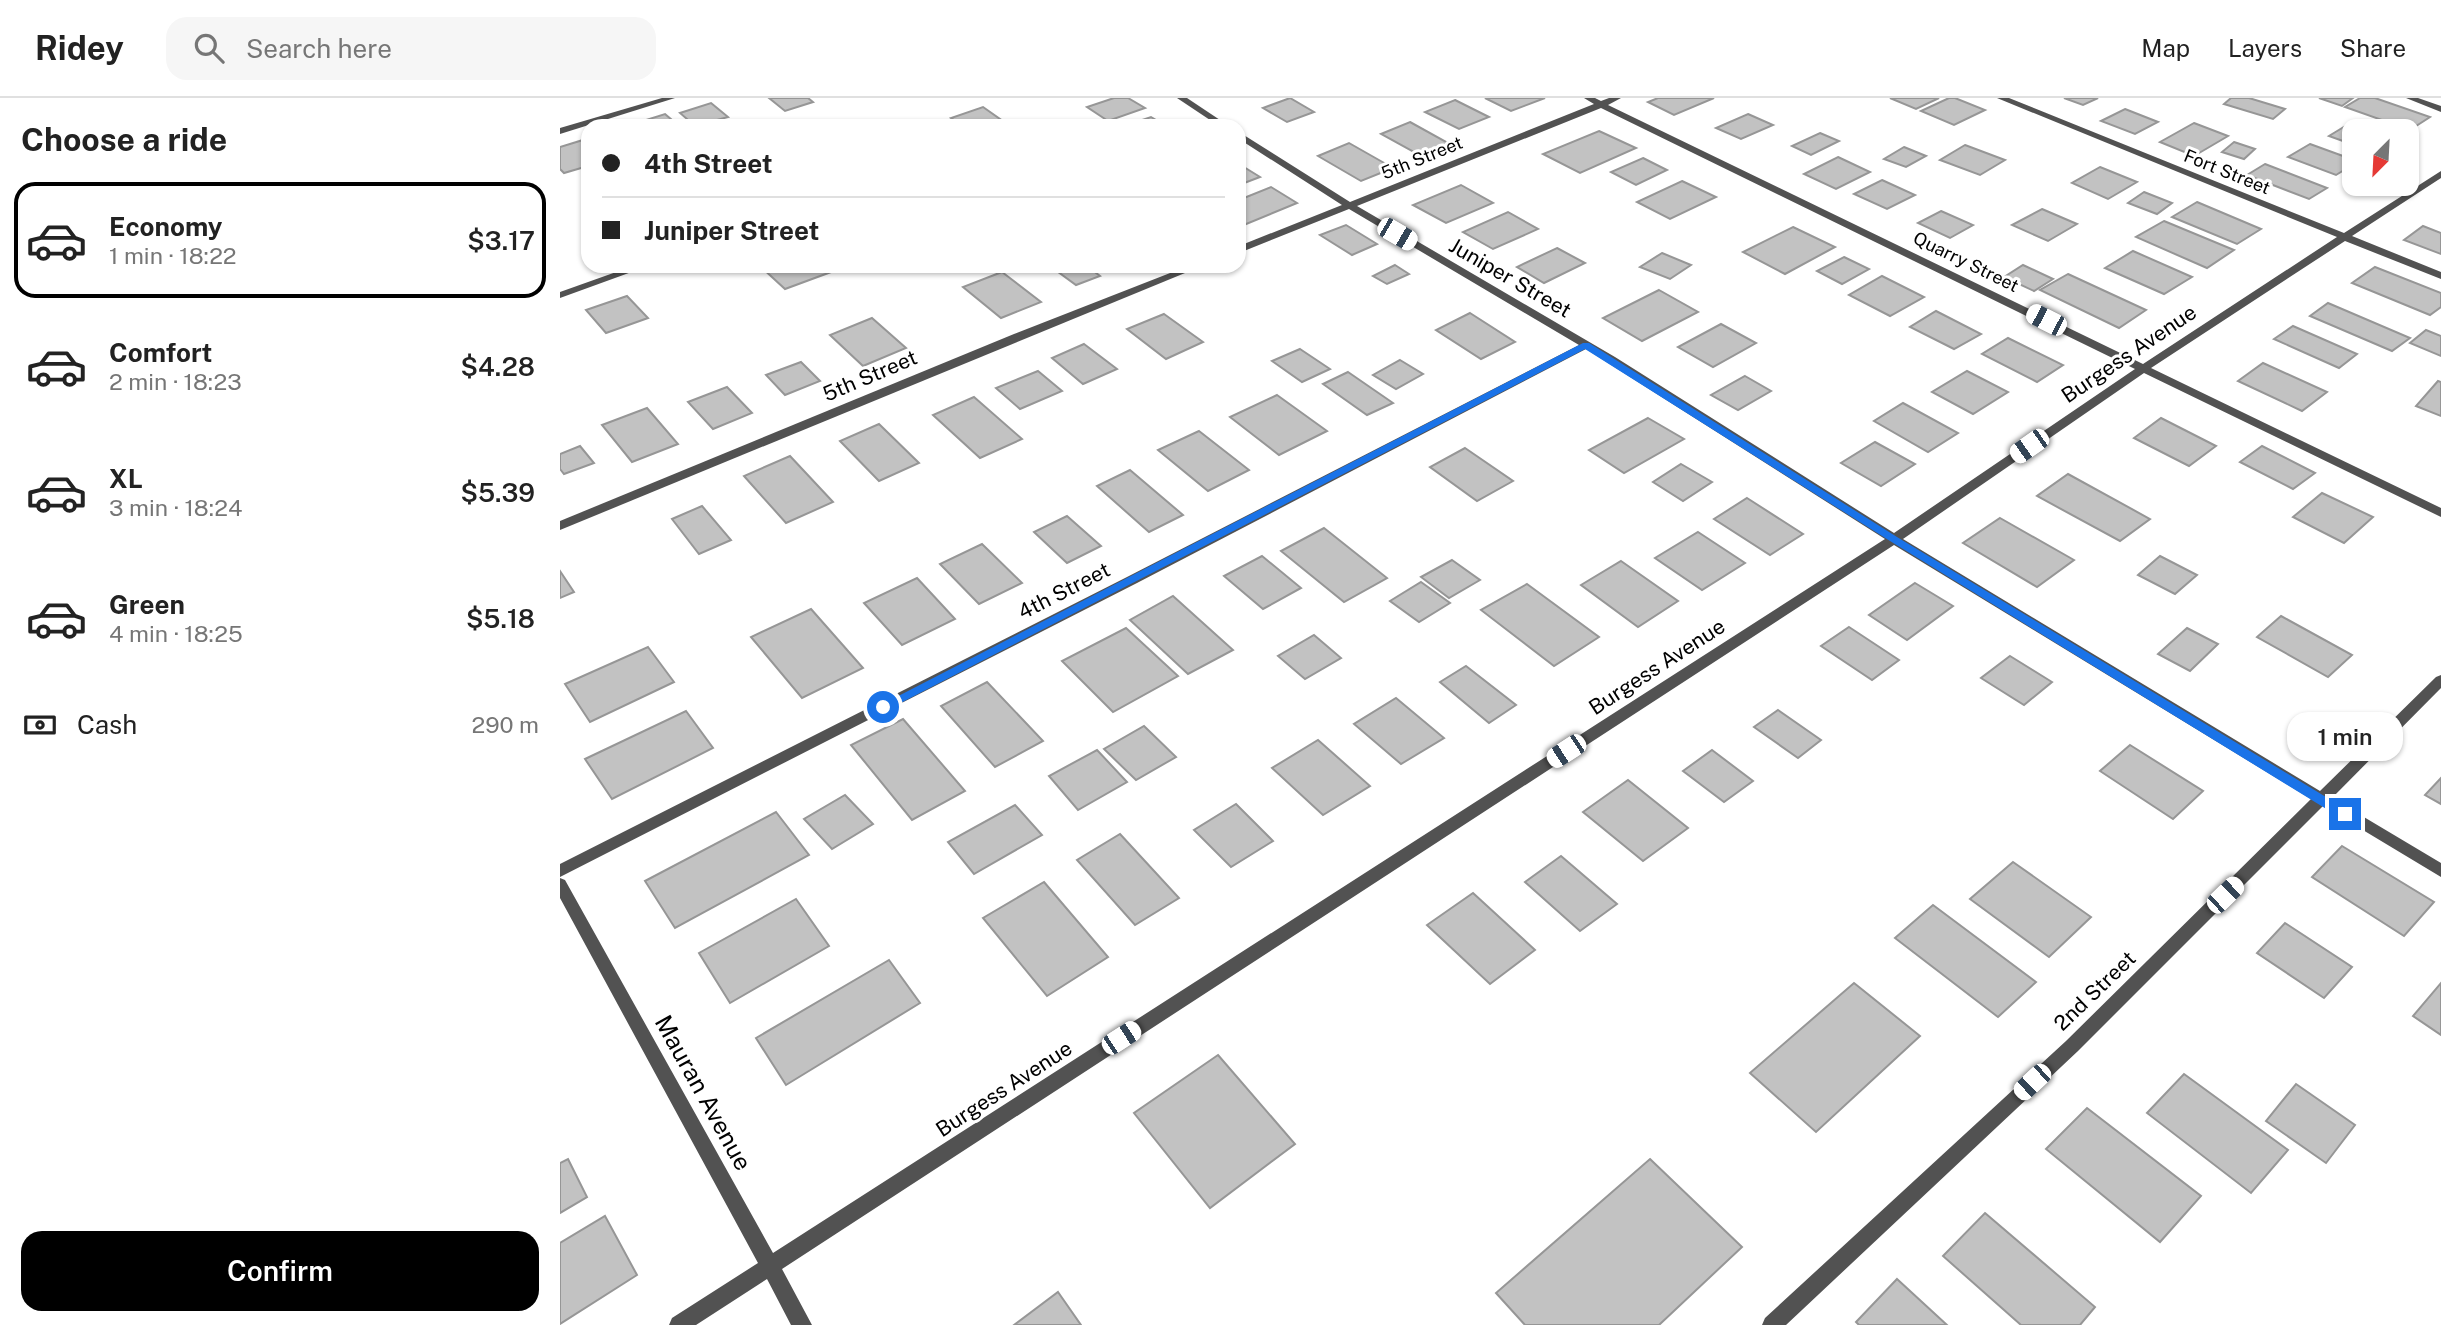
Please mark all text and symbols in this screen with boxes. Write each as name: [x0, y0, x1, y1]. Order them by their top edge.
search box: [166, 17, 656, 80]
text: Ridey: [35, 29, 124, 67]
icon: search: [190, 29, 228, 67]
text: Search here: [246, 33, 392, 64]
text: Map: [2141, 34, 2190, 62]
text: Layers: [2228, 34, 2302, 62]
text: Share: [2340, 34, 2406, 62]
north arrow: [2342, 119, 2418, 196]
map controls: [2342, 119, 2419, 196]
text: Choose a ride: [21, 121, 227, 158]
street label: 5th Street: [1378, 132, 1466, 183]
street label: Fort Street: [2181, 145, 2273, 198]
text: 4th Street: [644, 148, 773, 179]
icon: car: [25, 209, 88, 272]
text: Economy: [109, 211, 222, 242]
car: [1374, 214, 1421, 254]
text: Juniper Street: [644, 215, 819, 246]
text: $3.17: [467, 225, 535, 256]
street label: Quarry Street: [1910, 227, 2022, 296]
street label: Juniper Street: [1445, 232, 1576, 323]
text: 1 min · 18:22: [109, 242, 237, 269]
street label: Burgess Avenue: [2057, 299, 2201, 408]
car: [2023, 301, 2070, 339]
icon: car: [25, 335, 88, 398]
text: Comfort: [109, 337, 212, 368]
street label: 5th Street: [819, 344, 921, 407]
text: $4.28: [461, 351, 535, 382]
text: 2 min · 18:23: [109, 368, 242, 395]
car: [2006, 425, 2053, 467]
icon: car: [25, 461, 88, 524]
text: XL: [109, 463, 143, 494]
text: $5.39: [460, 477, 535, 508]
text: 3 min · 18:24: [109, 494, 242, 521]
street label: 4th Street: [1014, 557, 1114, 624]
icon: car: [25, 587, 88, 650]
text: Green: [109, 589, 185, 620]
text: $5.18: [466, 603, 535, 634]
street label: Burgess Avenue: [1584, 613, 1729, 720]
text: 4 min · 18:25: [109, 620, 243, 647]
route start: [867, 691, 899, 723]
icon: cash: [21, 706, 59, 744]
text: Cash: [77, 709, 137, 740]
text: 290 m: [472, 711, 539, 738]
callout: 1 min: [2287, 712, 2403, 762]
text: 1 min: [2318, 723, 2372, 750]
car: [1543, 731, 1590, 771]
route end: [2329, 798, 2361, 830]
car: [2203, 873, 2248, 917]
street label: 2nd Street: [2049, 946, 2141, 1036]
street label: Mauran Avenue: [650, 1010, 758, 1175]
car: [1098, 1018, 1145, 1058]
street label: Burgess Avenue: [931, 1035, 1076, 1142]
car: [2010, 1060, 2055, 1104]
button: Confirm: [21, 1231, 539, 1311]

